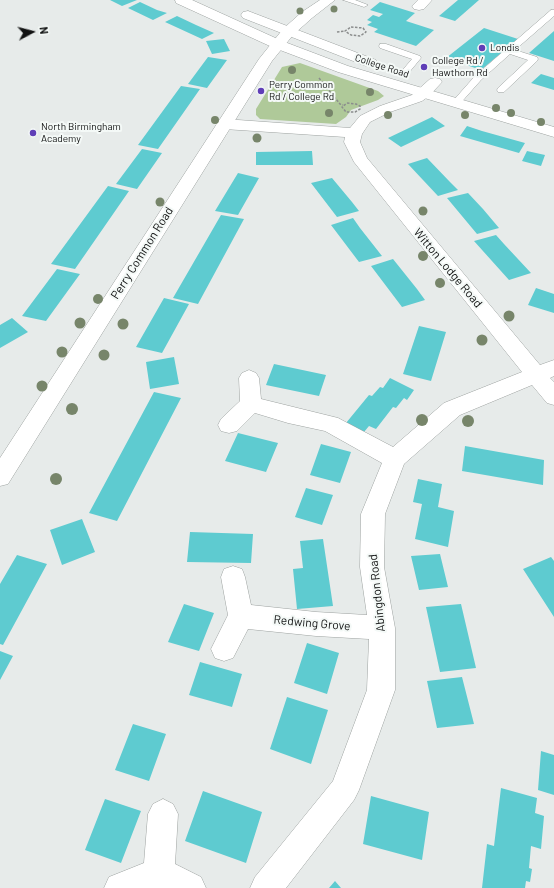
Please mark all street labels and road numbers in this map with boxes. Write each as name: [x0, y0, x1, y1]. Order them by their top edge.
street label: College Road: [353, 52, 411, 80]
street label: Perry Common Road: [108, 204, 176, 302]
street label: Witton Lodge Road: [411, 225, 485, 311]
street label: Abingdon Road: [366, 553, 388, 633]
street label: Redwing Grove: [273, 612, 351, 634]

